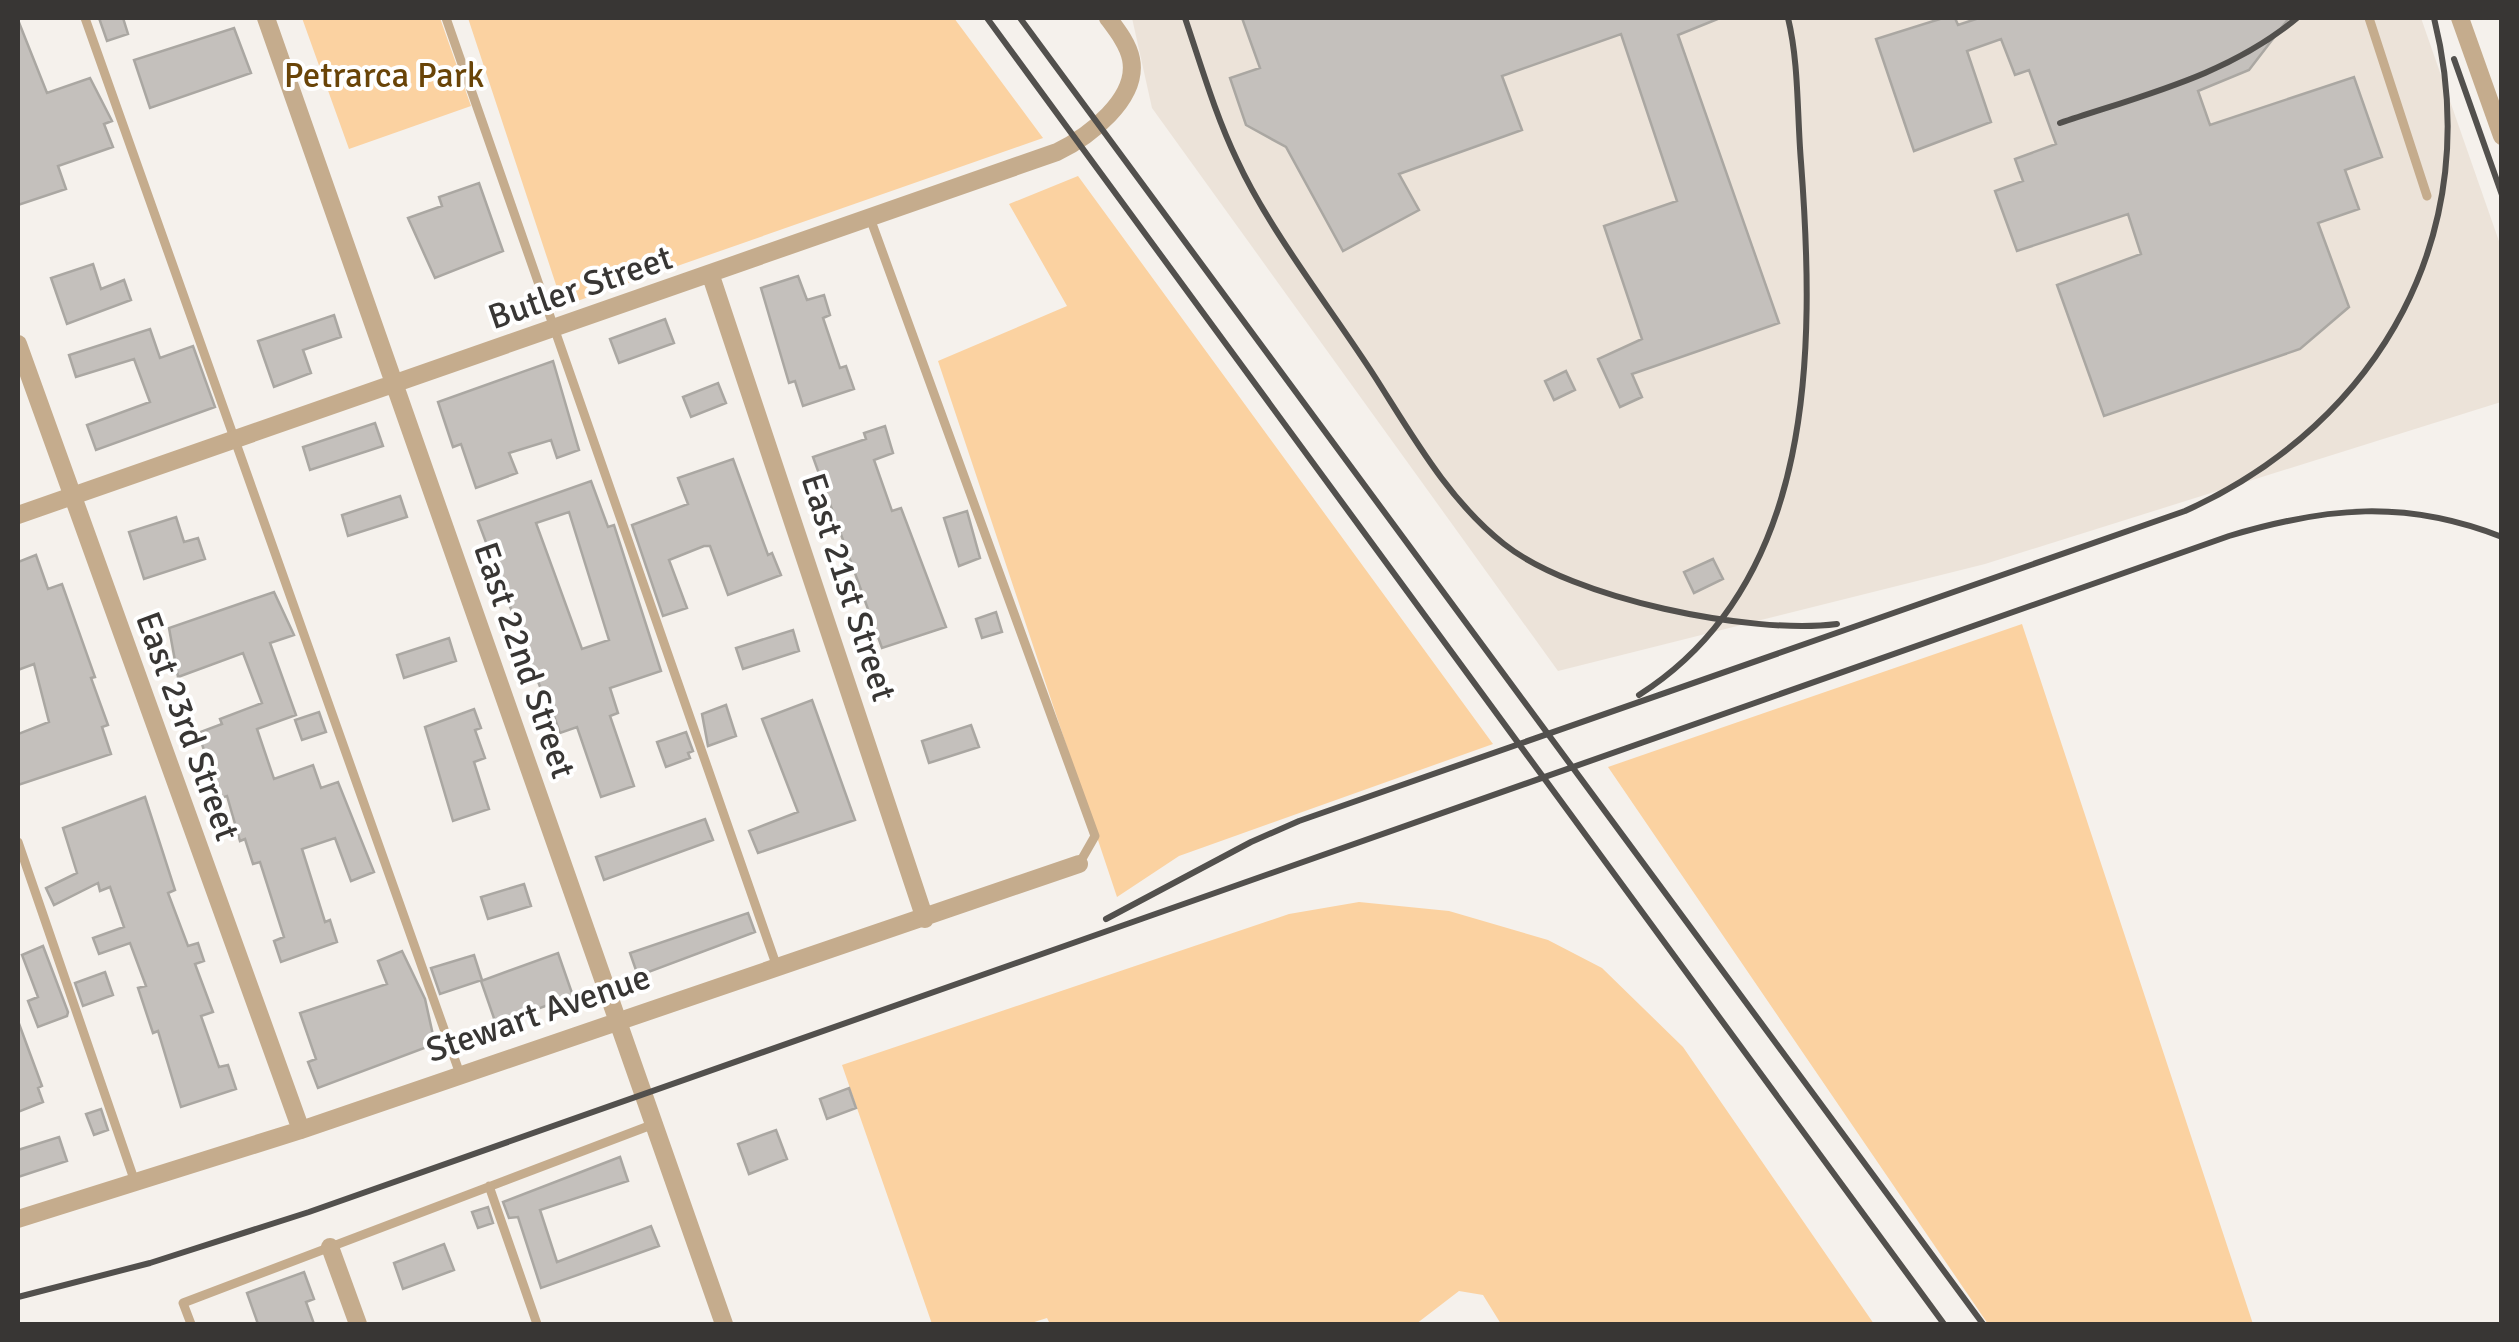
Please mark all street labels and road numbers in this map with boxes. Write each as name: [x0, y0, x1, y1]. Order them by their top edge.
street label: Butler Street: [482, 236, 678, 339]
street label: East 21st Street: [791, 468, 906, 706]
street label: East 22nd Street: [464, 536, 585, 784]
street label: East 23rd Street: [126, 606, 249, 846]
street label: Stewart Avenue: [420, 955, 656, 1072]

